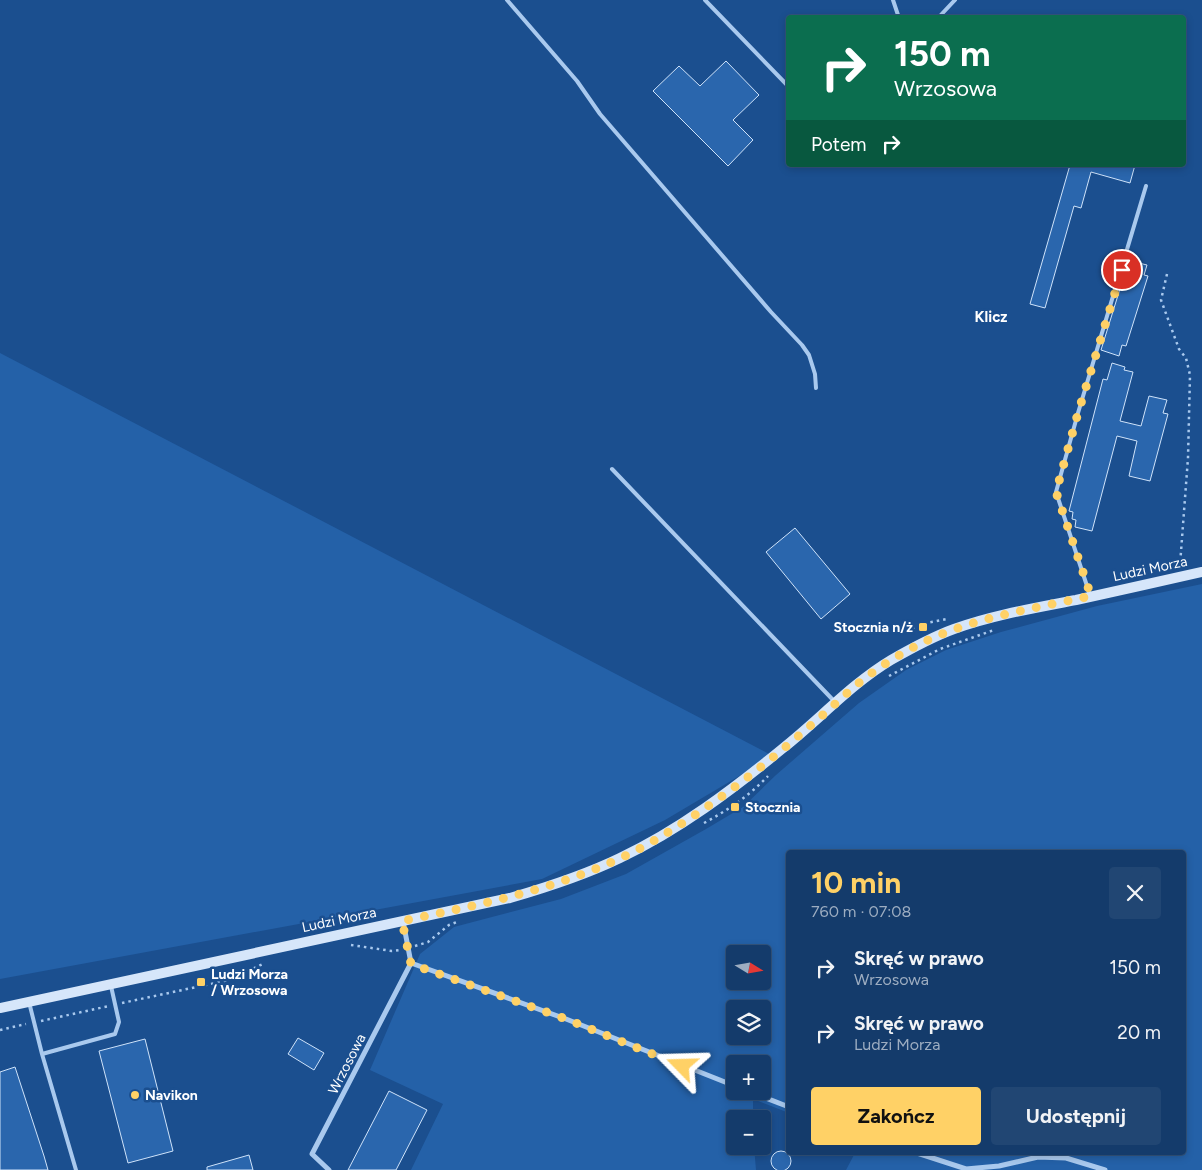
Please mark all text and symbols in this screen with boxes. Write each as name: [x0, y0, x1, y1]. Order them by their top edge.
text: 150 m: [894, 33, 991, 75]
icon: right: [811, 35, 876, 100]
text: Wrzosowa: [894, 75, 997, 102]
icon: right: [877, 130, 905, 158]
text: Potem: [811, 133, 867, 156]
pin: [1101, 249, 1143, 291]
icon: arrive: [1108, 256, 1136, 284]
district label: Klicz: [975, 308, 1007, 326]
street label: Ludzi Morza: [1111, 553, 1189, 585]
place label: Stocznia n/ż: [833, 619, 913, 636]
marker: Stocznia n/ż: [917, 621, 929, 633]
place label: Stocznia: [745, 799, 801, 816]
marker: Stocznia: [729, 801, 741, 813]
text: 10 min: [811, 864, 901, 901]
button: close: [1109, 867, 1161, 919]
text: 760 m · 07:08: [811, 902, 911, 921]
street label: Ludzi Morza: [300, 904, 378, 936]
north arrow: [726, 945, 771, 990]
map controls: [726, 945, 771, 1155]
text: Skręć w prawo: [854, 947, 984, 970]
icon: right: [811, 954, 839, 982]
text: 150 m: [1109, 956, 1161, 979]
place label: Ludzi Morza / Wrzosowa: [211, 966, 288, 999]
text: Wrzosowa: [854, 970, 929, 989]
marker: Ludzi Morza / Wrzosowa: [195, 976, 207, 988]
button: layers: [726, 1000, 771, 1045]
text: Skręć w prawo: [854, 1012, 984, 1035]
icon: right: [811, 1019, 839, 1047]
text: 20 m: [1117, 1021, 1161, 1044]
street label: Wrzosowa: [325, 1031, 369, 1097]
text: Ludzi Morza: [854, 1035, 940, 1054]
position arrow: [655, 1039, 707, 1091]
button: +: [726, 1055, 771, 1100]
place label: Navikon: [145, 1087, 198, 1104]
button: Zakończ: [811, 1087, 981, 1145]
button: Udostępnij: [991, 1087, 1161, 1145]
marker: Navikon: [129, 1089, 141, 1101]
button: −: [726, 1110, 771, 1155]

